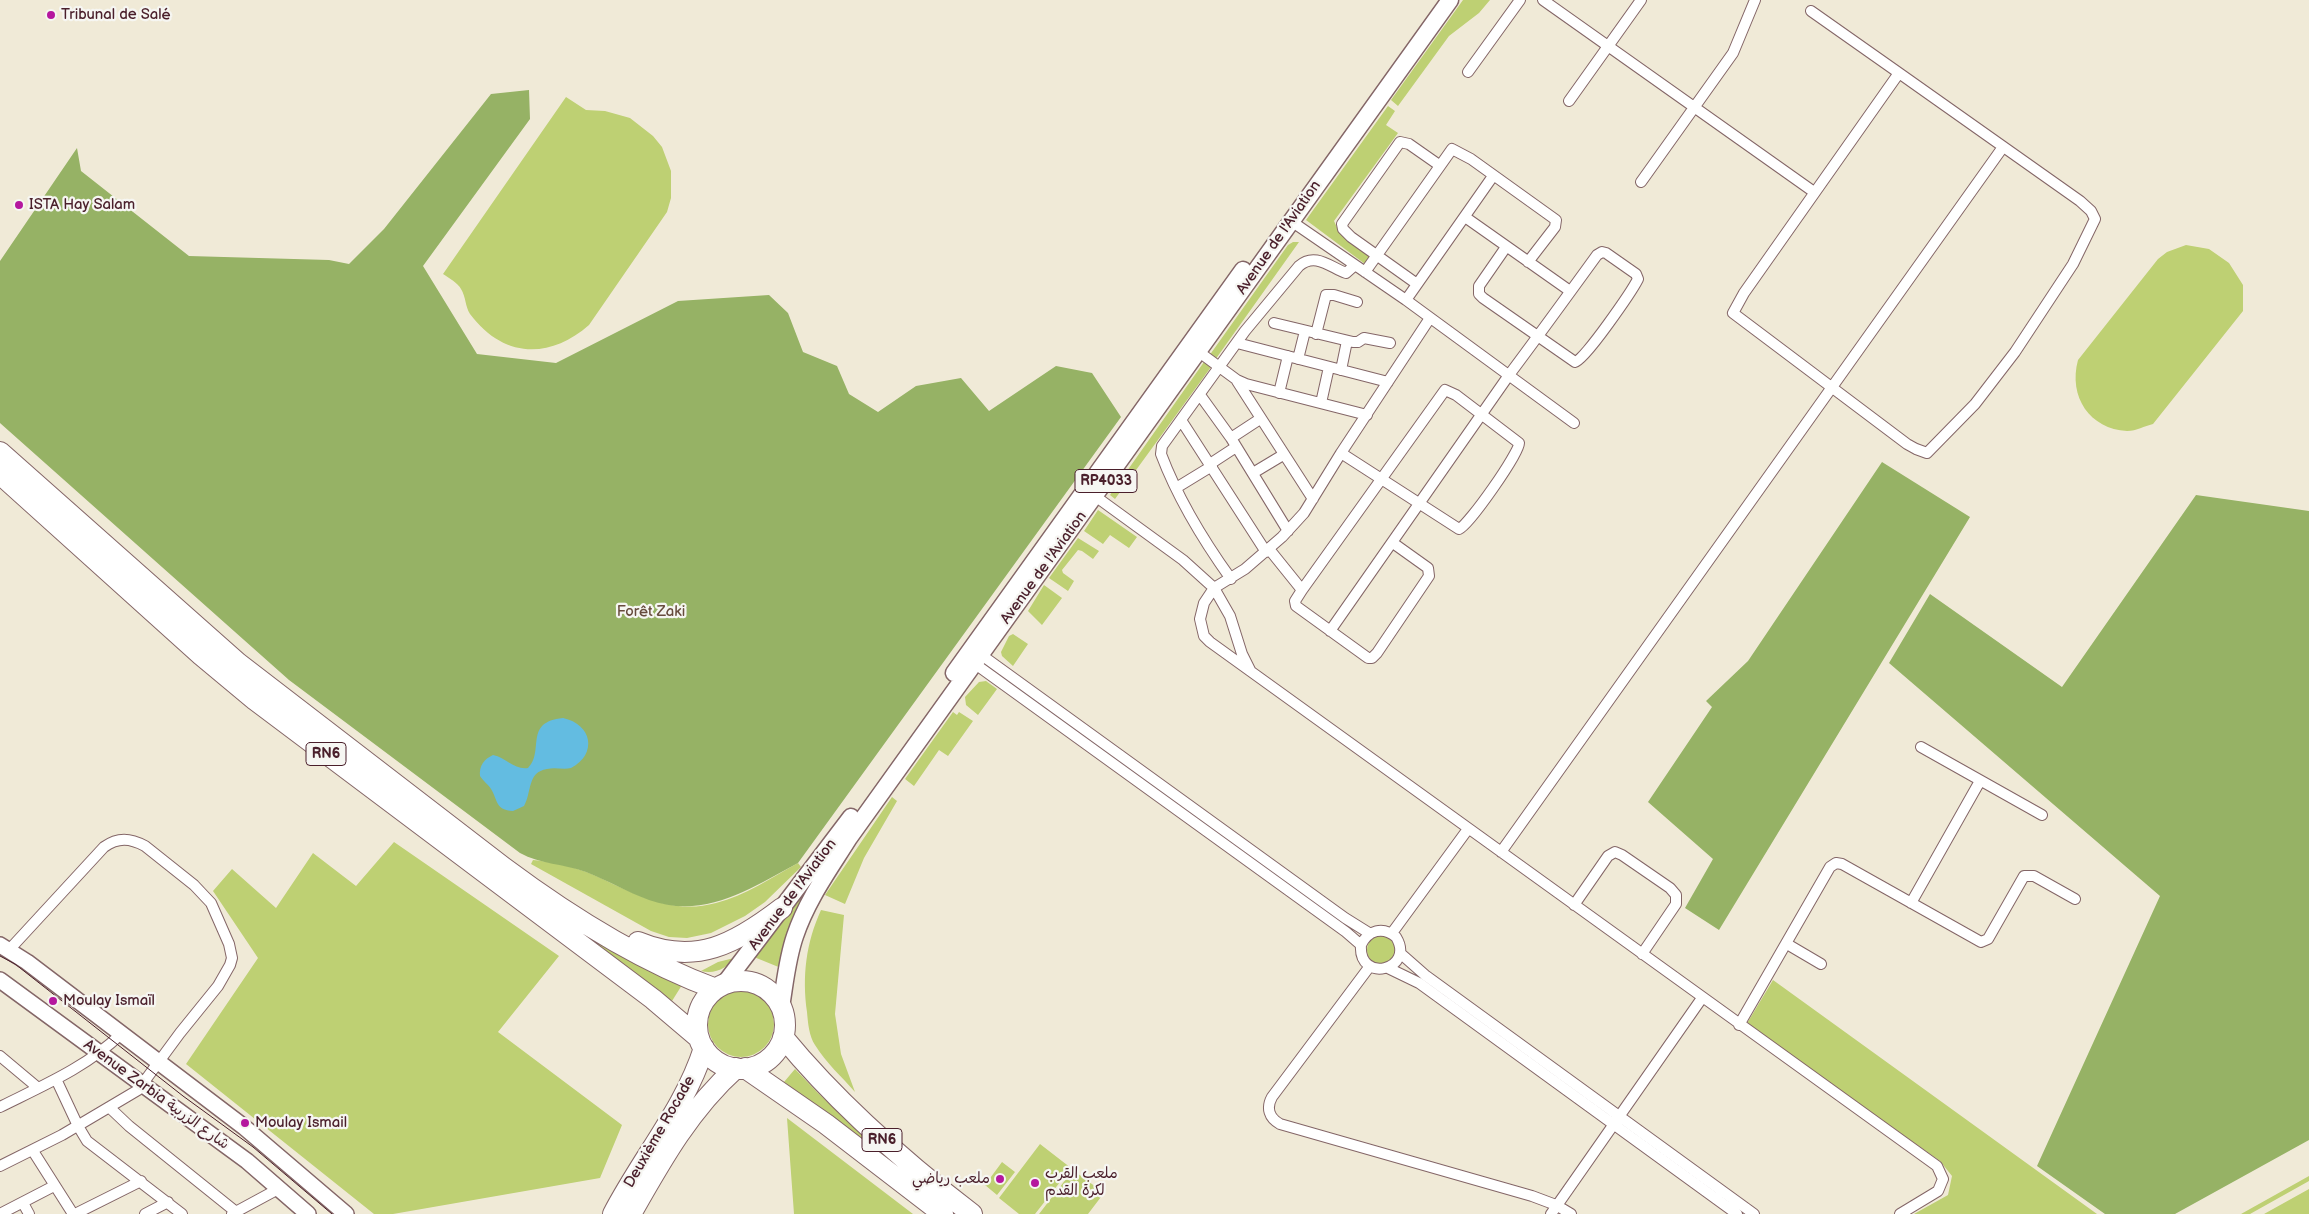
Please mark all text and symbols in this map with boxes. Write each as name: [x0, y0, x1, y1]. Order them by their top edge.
place label: Tribunal de Salé: [61, 6, 171, 24]
marker: Tribunal de Salé: [45, 9, 57, 21]
street label: Avenue de l'Aviation: [1233, 178, 1325, 298]
place label: ISTA Hay Salam: [29, 196, 135, 214]
marker: ISTA Hay Salam: [13, 199, 25, 211]
road number: RP4033: [1075, 470, 1137, 492]
street label: Avenue de l'Aviation: [997, 508, 1091, 628]
park label: Forêt Zaki: [617, 603, 685, 621]
road number: RN6: [306, 742, 346, 766]
street label: Avenue de l'Aviation: [745, 836, 841, 954]
place label: Moulay Ismaïl: [63, 992, 155, 1010]
marker: Moulay Ismaïl: [47, 995, 59, 1007]
street label: Avenue Zarbia شارع الزربية: [80, 1036, 232, 1154]
street label: Deuxième Rocade: [621, 1073, 699, 1191]
place label: Moulay Ismail: [255, 1114, 347, 1132]
marker: Moulay Ismail: [239, 1117, 251, 1129]
road number: RN6: [862, 1128, 902, 1152]
place label: ملعب القرب لكرة القدم: [1045, 1165, 1118, 1200]
place label: ملعب رياضي: [912, 1170, 990, 1188]
marker: ملعب رياضي: [994, 1173, 1006, 1185]
marker: ملعب القرب لكرة القدم: [1029, 1177, 1041, 1189]

